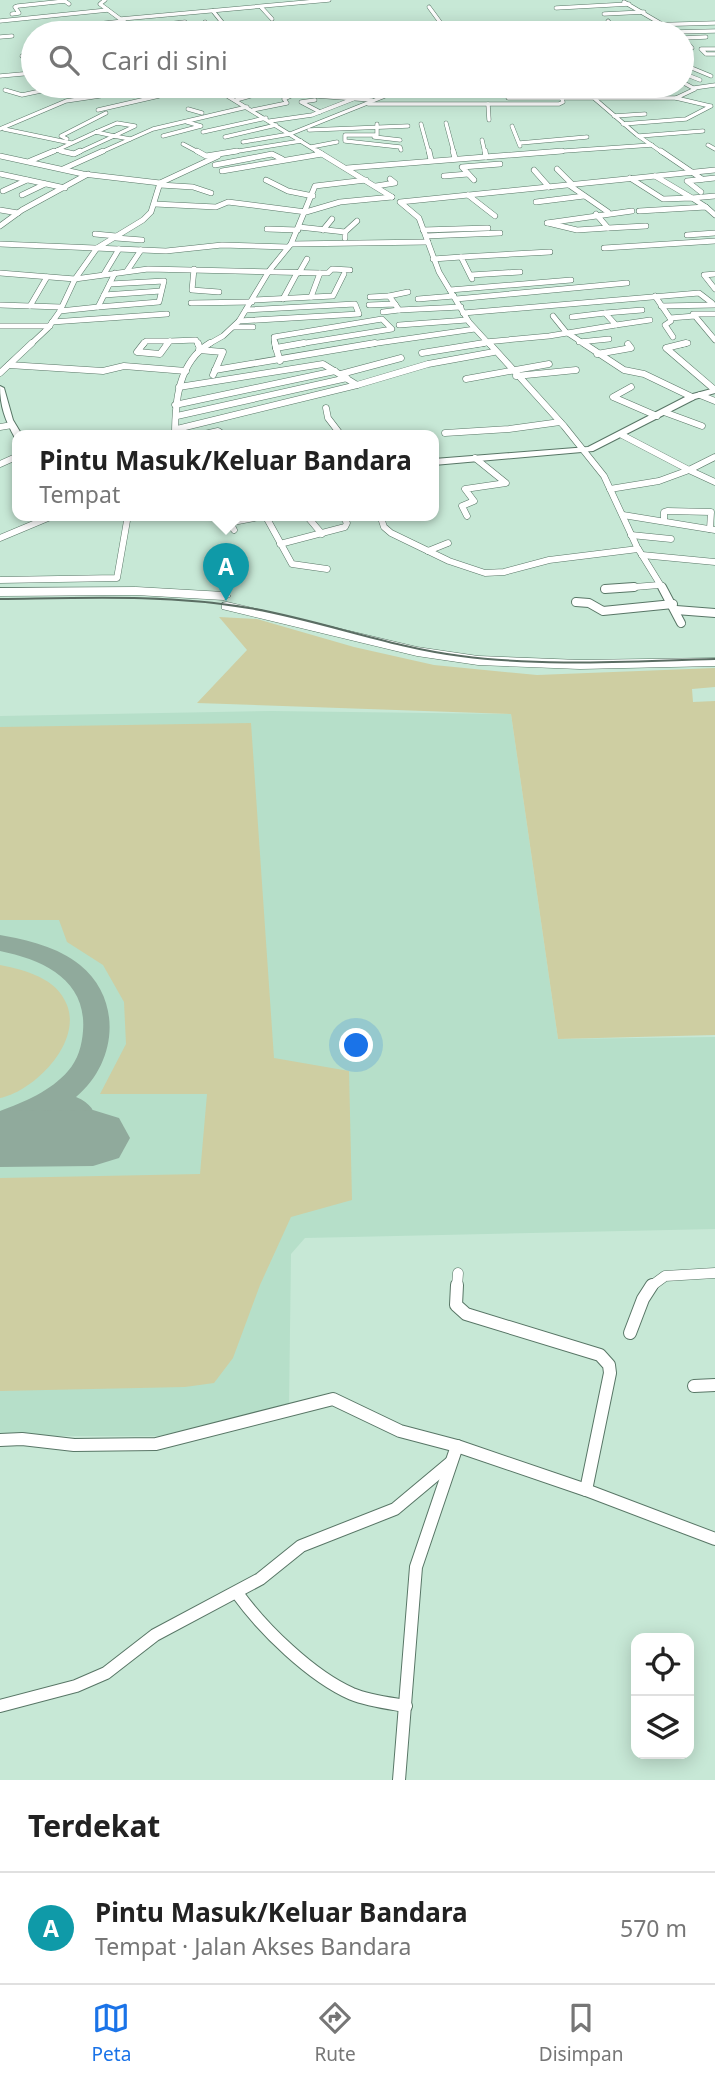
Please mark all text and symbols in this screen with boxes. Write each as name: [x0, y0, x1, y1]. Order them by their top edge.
search box: [21, 21, 694, 98]
icon: search: [45, 41, 83, 79]
text: Cari di sini: [101, 42, 228, 78]
popup: [12, 430, 439, 521]
text: Pintu Masuk/Keluar Bandara: [39, 442, 412, 478]
text: Tempat: [39, 478, 120, 510]
pin: A: [203, 543, 249, 601]
your location: [339, 1028, 373, 1062]
map controls: [631, 1633, 694, 1759]
button: locate: [631, 1633, 694, 1696]
button: layers: [631, 1696, 694, 1759]
text: Terdekat: [28, 1805, 160, 1846]
text: Pintu Masuk/Keluar Bandara: [95, 1894, 468, 1930]
text: A: [43, 1912, 59, 1944]
text: 570 m: [620, 1912, 687, 1944]
text: Tempat · Jalan Akses Bandara: [95, 1930, 411, 1962]
tab: Peta: [92, 1999, 131, 2067]
tab: Rute: [314, 1999, 356, 2067]
tab: Disimpan: [539, 1999, 623, 2067]

